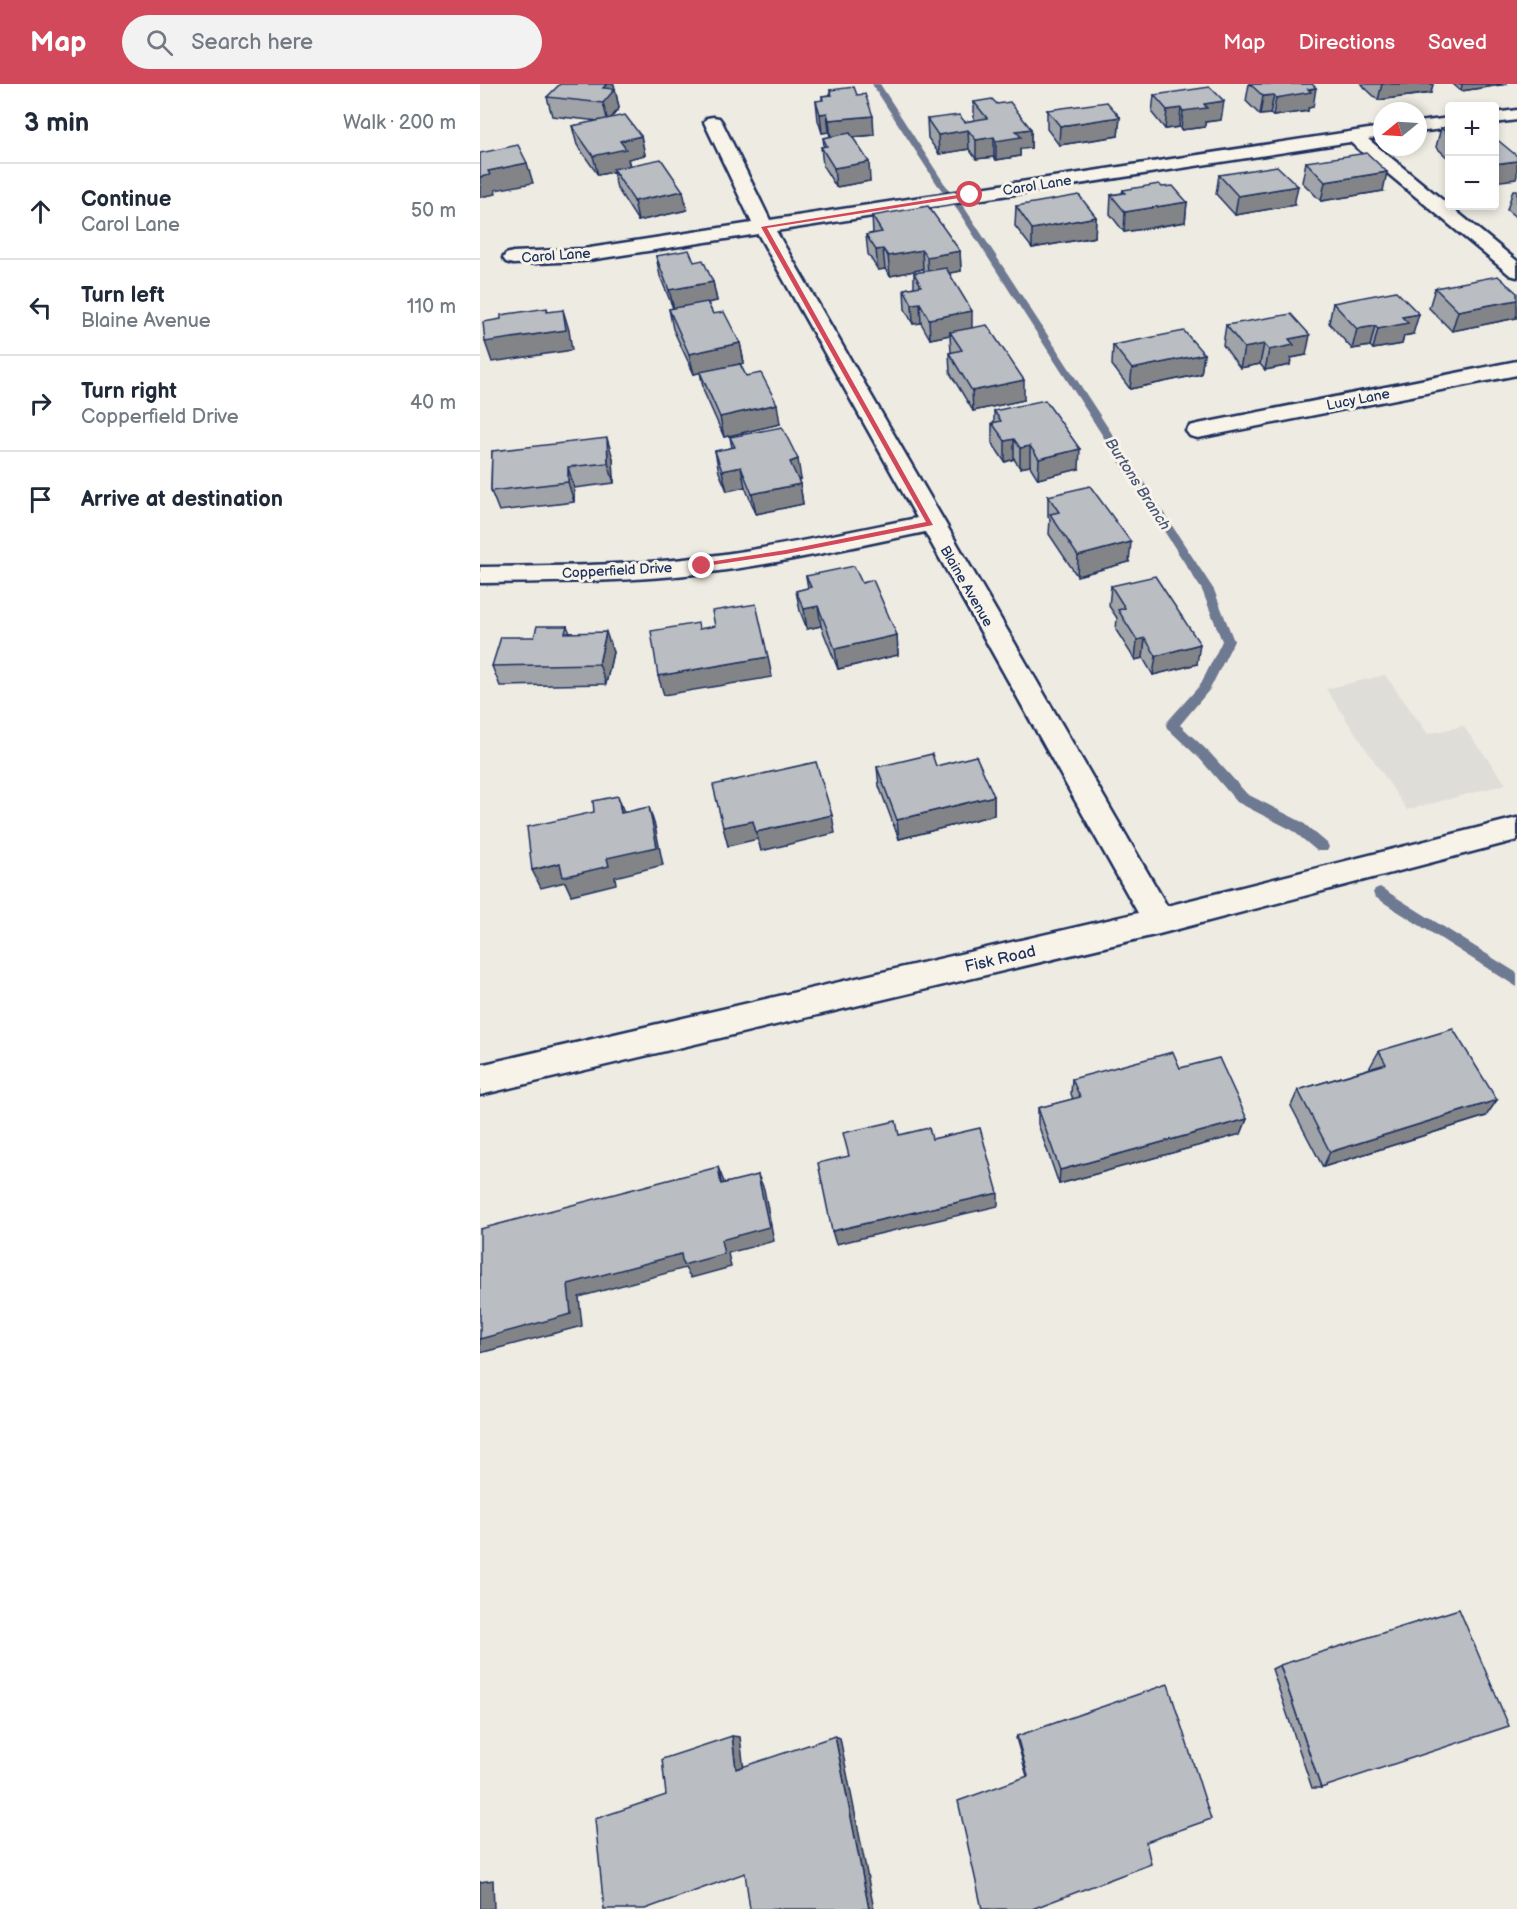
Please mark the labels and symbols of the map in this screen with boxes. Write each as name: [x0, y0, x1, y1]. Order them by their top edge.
north arrow: [1373, 102, 1427, 156]
street label: Carol Lane: [1002, 172, 1073, 199]
route start: [956, 181, 982, 207]
street label: Carol Lane: [521, 245, 591, 266]
street label: Lucy Lane: [1325, 385, 1391, 414]
water label: Burtons Branch: [1101, 435, 1174, 534]
street label: Blaine Avenue: [937, 543, 997, 630]
route end: [688, 552, 714, 578]
street label: Copperfield Drive: [561, 559, 673, 582]
street label: Fisk Road: [963, 942, 1038, 977]

